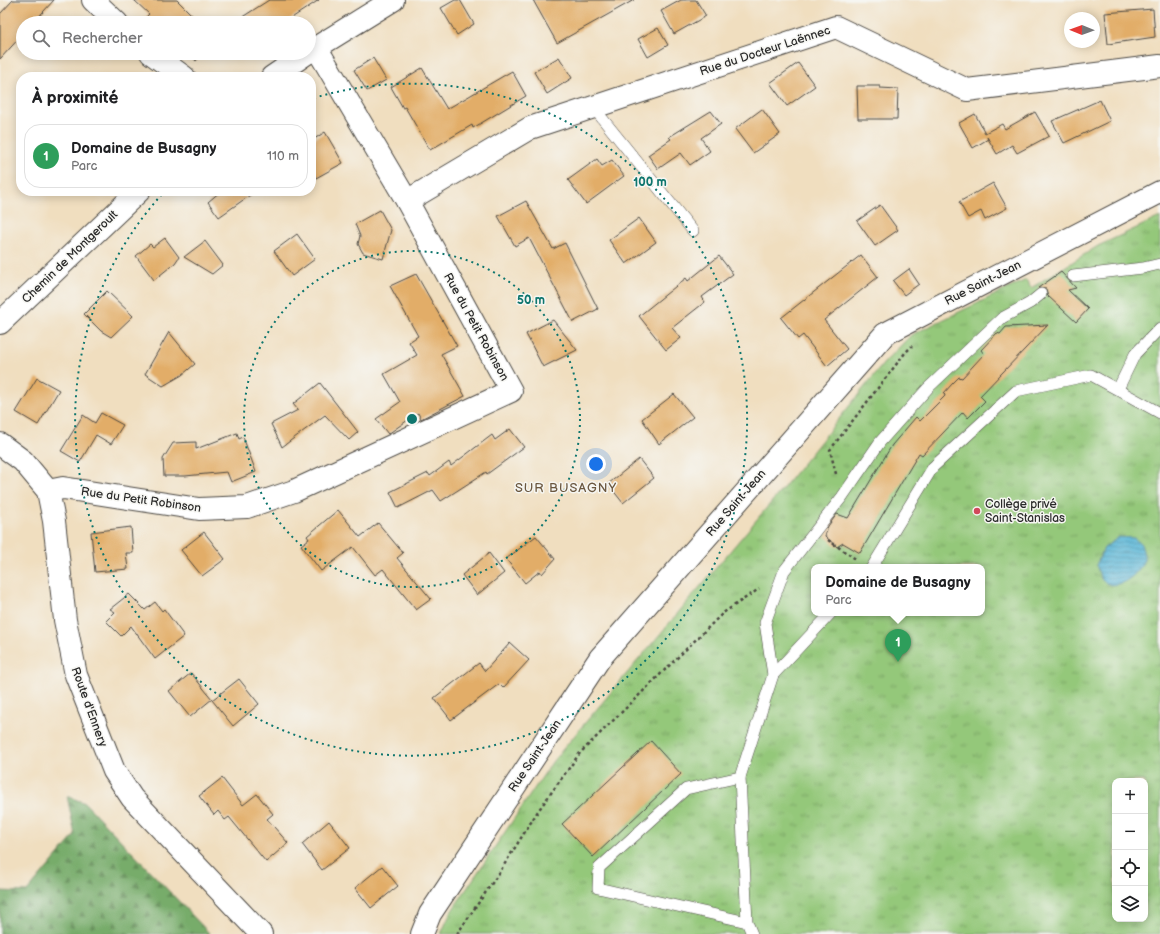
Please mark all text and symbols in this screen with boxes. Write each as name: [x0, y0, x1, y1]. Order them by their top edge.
north arrow: [1064, 12, 1100, 48]
search box: [16, 16, 316, 60]
street label: Rue du Docteur Laënnec: [698, 23, 832, 79]
icon: search: [30, 27, 52, 49]
text: Rechercher: [62, 29, 142, 48]
text: À proximité: [32, 88, 118, 108]
text: Domaine de Busagny: [71, 139, 216, 158]
text: 1: [43, 148, 49, 164]
text: 110 m: [267, 148, 299, 164]
text: Parc: [71, 158, 97, 174]
text: 100 m: [633, 175, 667, 190]
street label: Chemin de Montgeroult: [19, 207, 121, 307]
street label: Rue Saint-Jean: [942, 257, 1024, 309]
street label: Rue du Petit Robinson: [440, 270, 512, 384]
text: 50 m: [517, 293, 545, 308]
centre of rings: [405, 412, 419, 426]
your location: [586, 454, 606, 474]
street label: Rue Saint-Jean: [703, 466, 769, 540]
district label: SUR BUSAGNY: [515, 480, 617, 496]
street label: Rue du Petit Robinson: [80, 484, 202, 516]
place label: Collège privé Saint-Stanislas: [985, 497, 1065, 526]
marker: Collège privé Saint-Stanislas: [972, 506, 982, 516]
popup: [811, 564, 985, 616]
text: Domaine de Busagny: [825, 573, 971, 592]
text: Parc: [825, 592, 852, 608]
pin: 1: [885, 629, 911, 662]
street label: Route d'Ennery: [68, 665, 111, 750]
street label: Rue Saint-Jean: [505, 717, 565, 795]
map controls: [1112, 778, 1148, 922]
button: +: [1112, 778, 1148, 814]
button: −: [1112, 814, 1148, 850]
button: locate: [1112, 850, 1148, 886]
button: layers: [1112, 886, 1148, 922]

